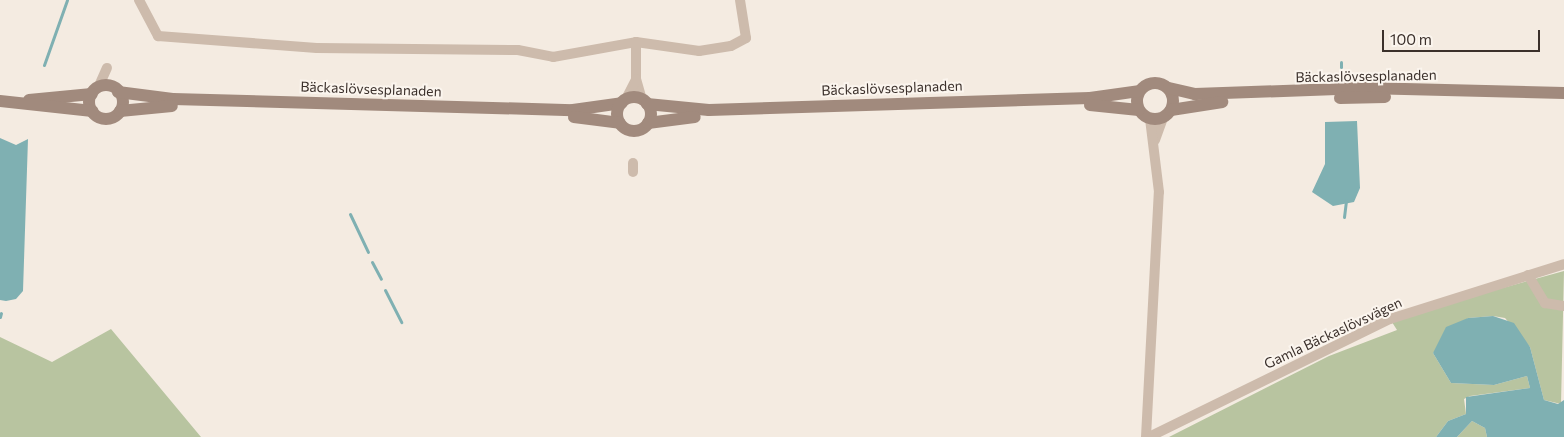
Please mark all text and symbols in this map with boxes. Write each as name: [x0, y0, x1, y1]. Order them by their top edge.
scale bar: [1384, 20, 1542, 52]
text: 100 m: [1390, 30, 1432, 48]
street label: Bäckaslövsesplanaden: [1295, 66, 1437, 86]
street label: Bäckaslövsesplanaden: [821, 77, 963, 99]
street label: Bäckaslövsesplanaden: [300, 78, 442, 100]
street label: Gamla Bäckaslövsvägen: [1261, 294, 1405, 372]

